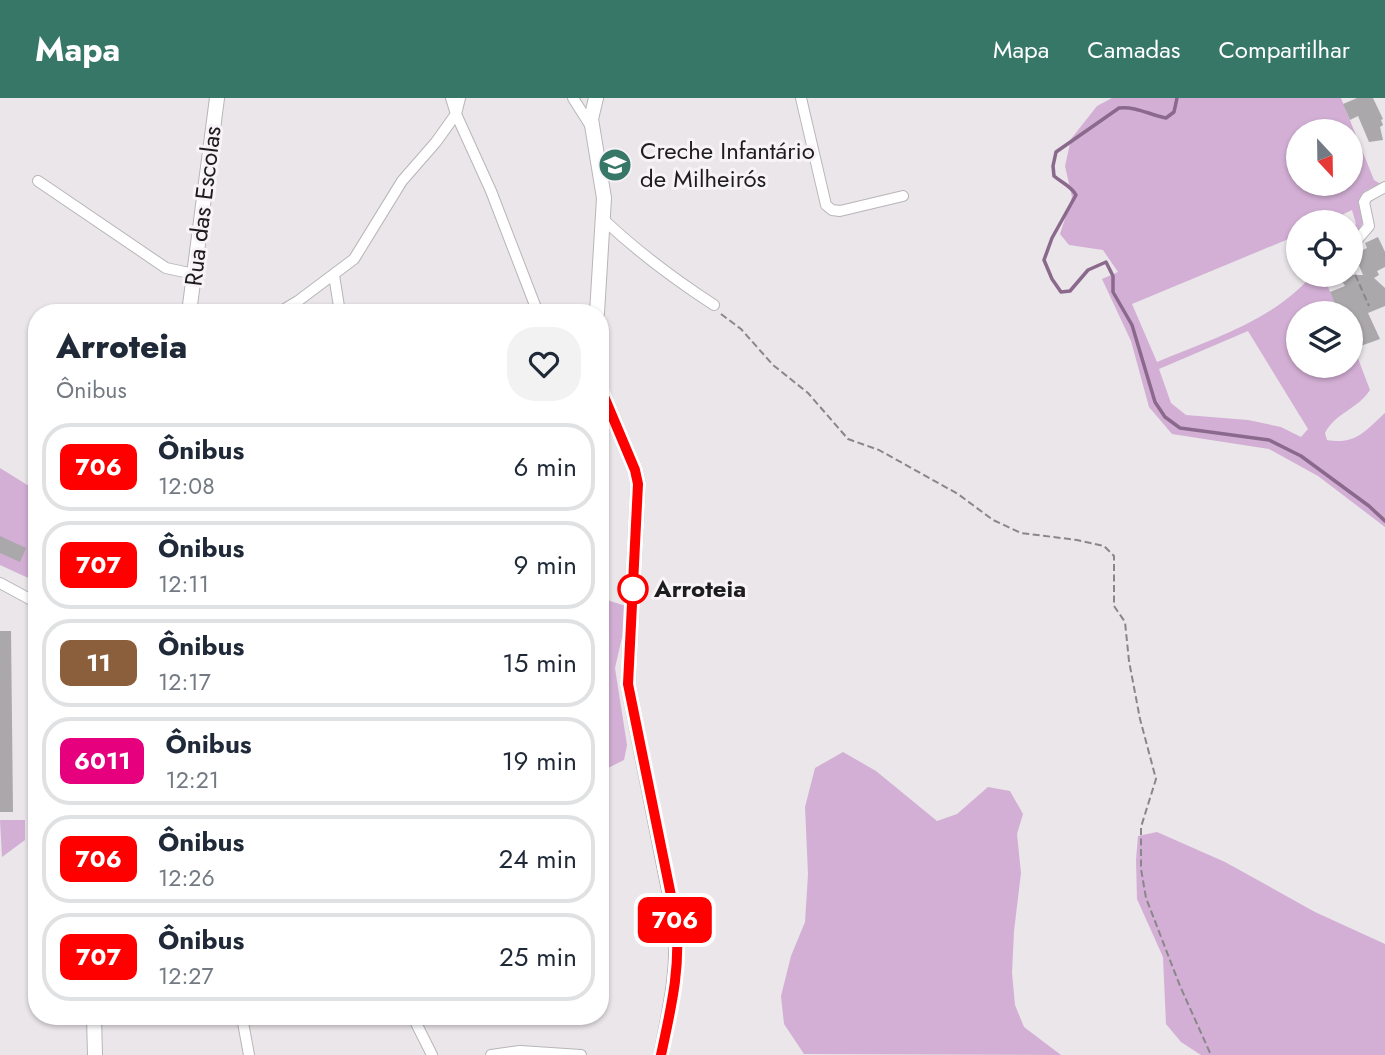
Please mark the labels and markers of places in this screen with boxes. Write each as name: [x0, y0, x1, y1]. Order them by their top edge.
place label: Creche Infantário de Milheirós: [640, 133, 815, 196]
school or university icon: Creche Infantário de Milheirós: [596, 146, 634, 184]
place label: Arroteia: [653, 571, 746, 606]
marker: Arroteia: [618, 574, 648, 604]

